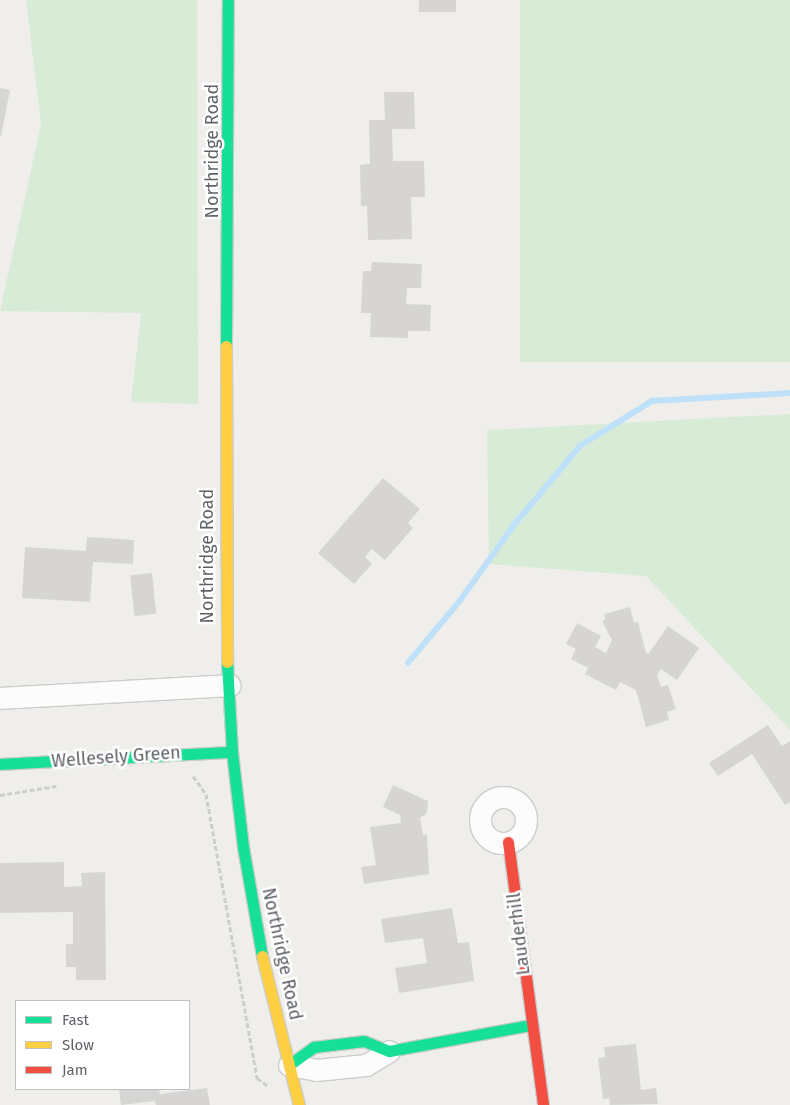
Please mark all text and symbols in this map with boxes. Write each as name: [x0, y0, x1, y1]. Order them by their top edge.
street label: Northridge Road: [201, 84, 223, 218]
street label: Northridge Road: [196, 489, 218, 623]
street label: Wellesely Green: [51, 742, 181, 772]
street label: Northridge Road: [257, 886, 307, 1022]
street label: Lauderhill: [503, 892, 535, 976]
legend: [15, 1000, 190, 1090]
text: Fast: [62, 1011, 89, 1029]
text: Slow: [62, 1036, 94, 1054]
text: Jam: [62, 1061, 88, 1079]

